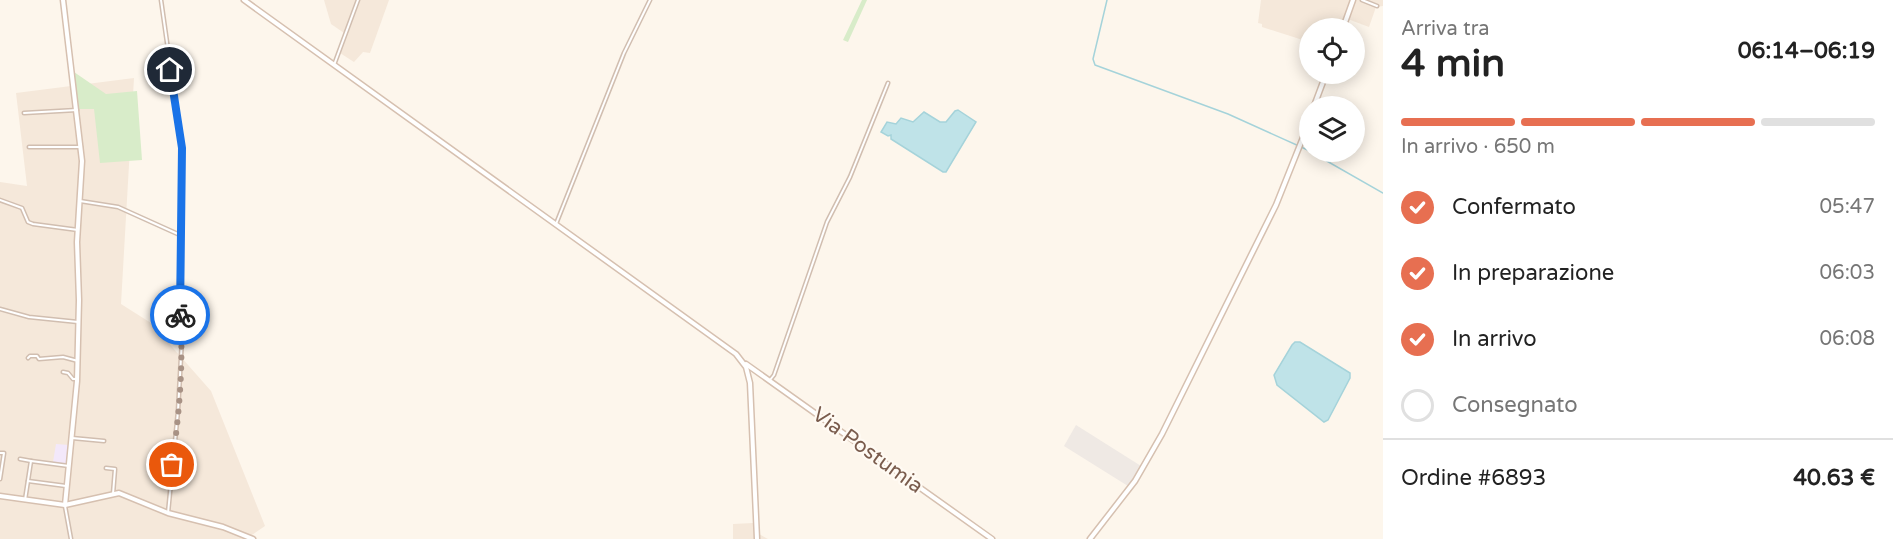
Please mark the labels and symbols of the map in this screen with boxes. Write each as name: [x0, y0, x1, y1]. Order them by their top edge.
pin: [144, 44, 195, 95]
courier: [150, 285, 210, 345]
street label: Via Postumia: [808, 402, 928, 499]
pin: [146, 439, 197, 490]

